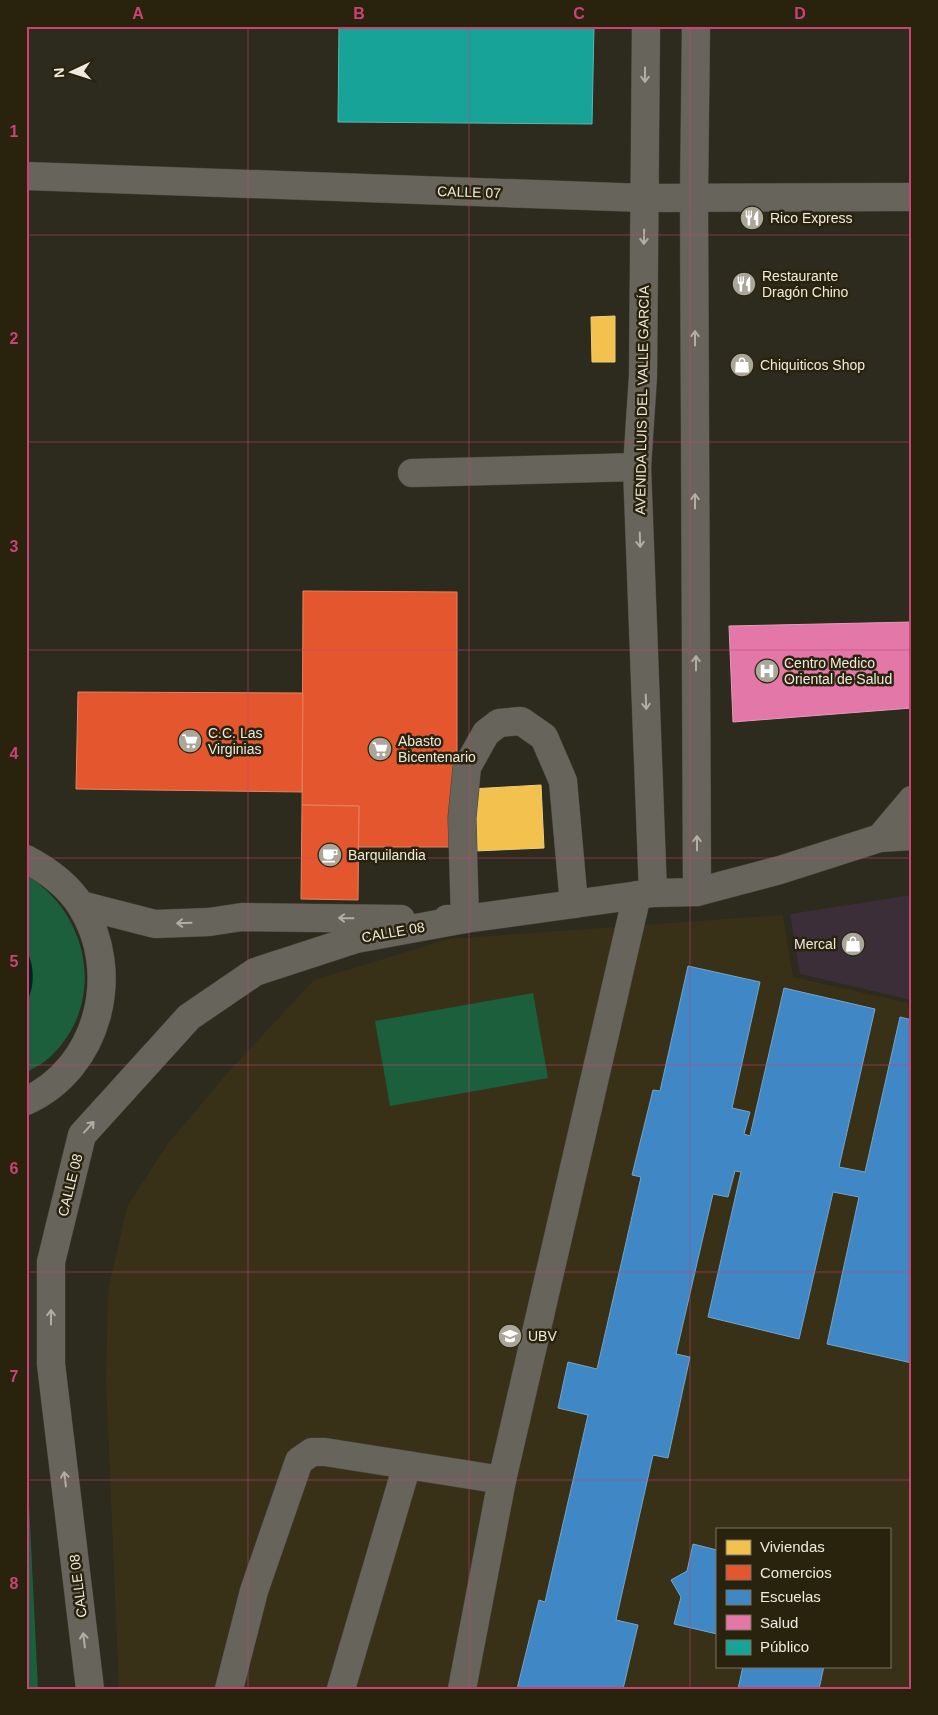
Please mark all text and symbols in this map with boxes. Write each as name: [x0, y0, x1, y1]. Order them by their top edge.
text: A: [132, 5, 144, 22]
text: B: [353, 5, 365, 22]
text: C: [573, 5, 585, 22]
text: D: [794, 5, 806, 22]
north arrow: [48, 48, 98, 98]
one-way arrow: [640, 66, 650, 83]
text: N: [51, 67, 67, 79]
text: 1: [10, 123, 19, 140]
street label: CALLE 07: [437, 183, 501, 201]
restaurant icon: Rico Express: [739, 205, 765, 231]
place label: Rico Express: [770, 210, 852, 226]
one-way arrow: [639, 229, 649, 245]
place label: Restaurante Dragón Chino: [762, 268, 849, 300]
restaurant icon: Restaurante Dragón Chino: [731, 271, 757, 297]
street label: AVENIDA LUIS DEL VALLE GARCÍA: [632, 285, 652, 515]
text: 2: [10, 330, 19, 347]
one-way arrow: [690, 330, 700, 346]
shop icon: Chiquiticos Shop: [729, 352, 755, 378]
place label: Chiquiticos Shop: [760, 357, 865, 373]
one-way arrow: [690, 493, 700, 509]
one-way arrow: [635, 532, 645, 548]
text: 3: [10, 538, 19, 555]
one-way arrow: [691, 655, 701, 672]
place label: Centro Medico Oriental de Salud: [784, 655, 892, 687]
hospital icon: Centro Medico Oriental de Salud: [754, 658, 780, 684]
one-way arrow: [641, 694, 651, 710]
place label: C.C. Las Virginias: [208, 725, 262, 757]
supermarket icon: C.C. Las Virginias: [177, 728, 203, 754]
place label: Abasto Bicentenario: [398, 733, 476, 765]
supermarket icon: Abasto Bicentenario: [367, 736, 393, 762]
text: 4: [10, 745, 19, 762]
one-way arrow: [692, 835, 702, 852]
cafe icon: Barquilandia: [317, 842, 343, 868]
place label: Barquilandia: [348, 847, 426, 863]
one-way arrow: [339, 913, 355, 923]
one-way arrow: [177, 918, 193, 928]
street label: CALLE 08: [360, 919, 426, 945]
shop icon: Mercal: [840, 931, 866, 957]
place label: Mercal: [794, 936, 836, 952]
text: 5: [10, 953, 19, 970]
one-way arrow: [84, 1120, 95, 1133]
street label: CALLE 08: [55, 1152, 86, 1218]
text: 6: [10, 1160, 19, 1177]
one-way arrow: [46, 1310, 56, 1326]
school or university icon: UBV: [497, 1323, 523, 1349]
place label: UBV: [528, 1328, 557, 1344]
text: 7: [10, 1368, 19, 1385]
one-way arrow: [60, 1471, 70, 1487]
legend: [716, 1528, 890, 1668]
text: Viviendas: [760, 1538, 825, 1555]
street label: CALLE 08: [66, 1553, 90, 1619]
text: Comercios: [760, 1564, 832, 1581]
text: 8: [10, 1575, 19, 1592]
text: Escuelas: [760, 1588, 821, 1605]
text: Salud: [760, 1614, 798, 1631]
one-way arrow: [79, 1633, 89, 1649]
text: Público: [760, 1638, 809, 1655]

